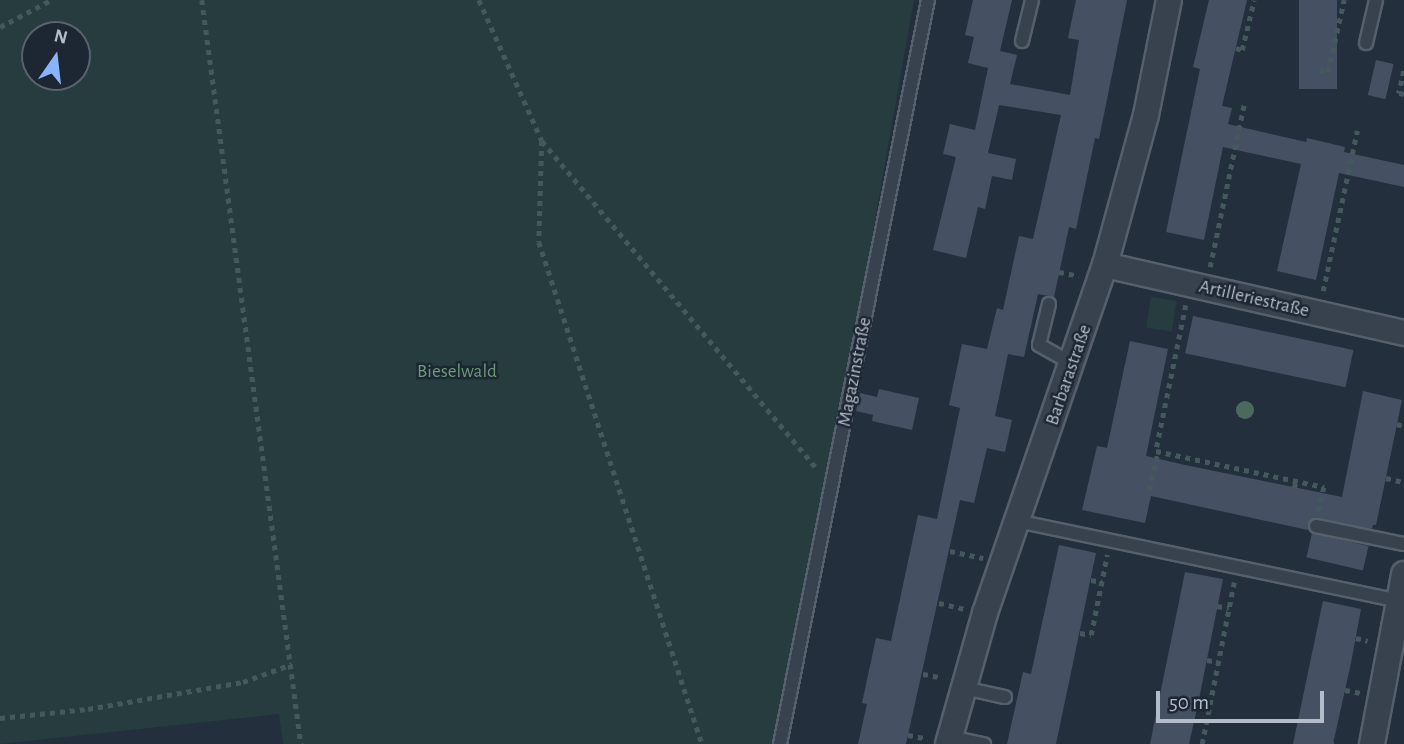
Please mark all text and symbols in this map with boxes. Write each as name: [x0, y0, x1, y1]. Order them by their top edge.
north arrow: [21, 21, 91, 91]
text: N: [52, 26, 69, 48]
street label: Artilleriestraße: [1197, 275, 1311, 323]
street label: Magazinstraße: [833, 315, 877, 429]
street label: Barbarastraße: [1041, 322, 1097, 428]
park label: Bieselwald: [417, 361, 497, 383]
scale bar: [1159, 678, 1327, 722]
text: 50 m: [1169, 692, 1209, 713]

